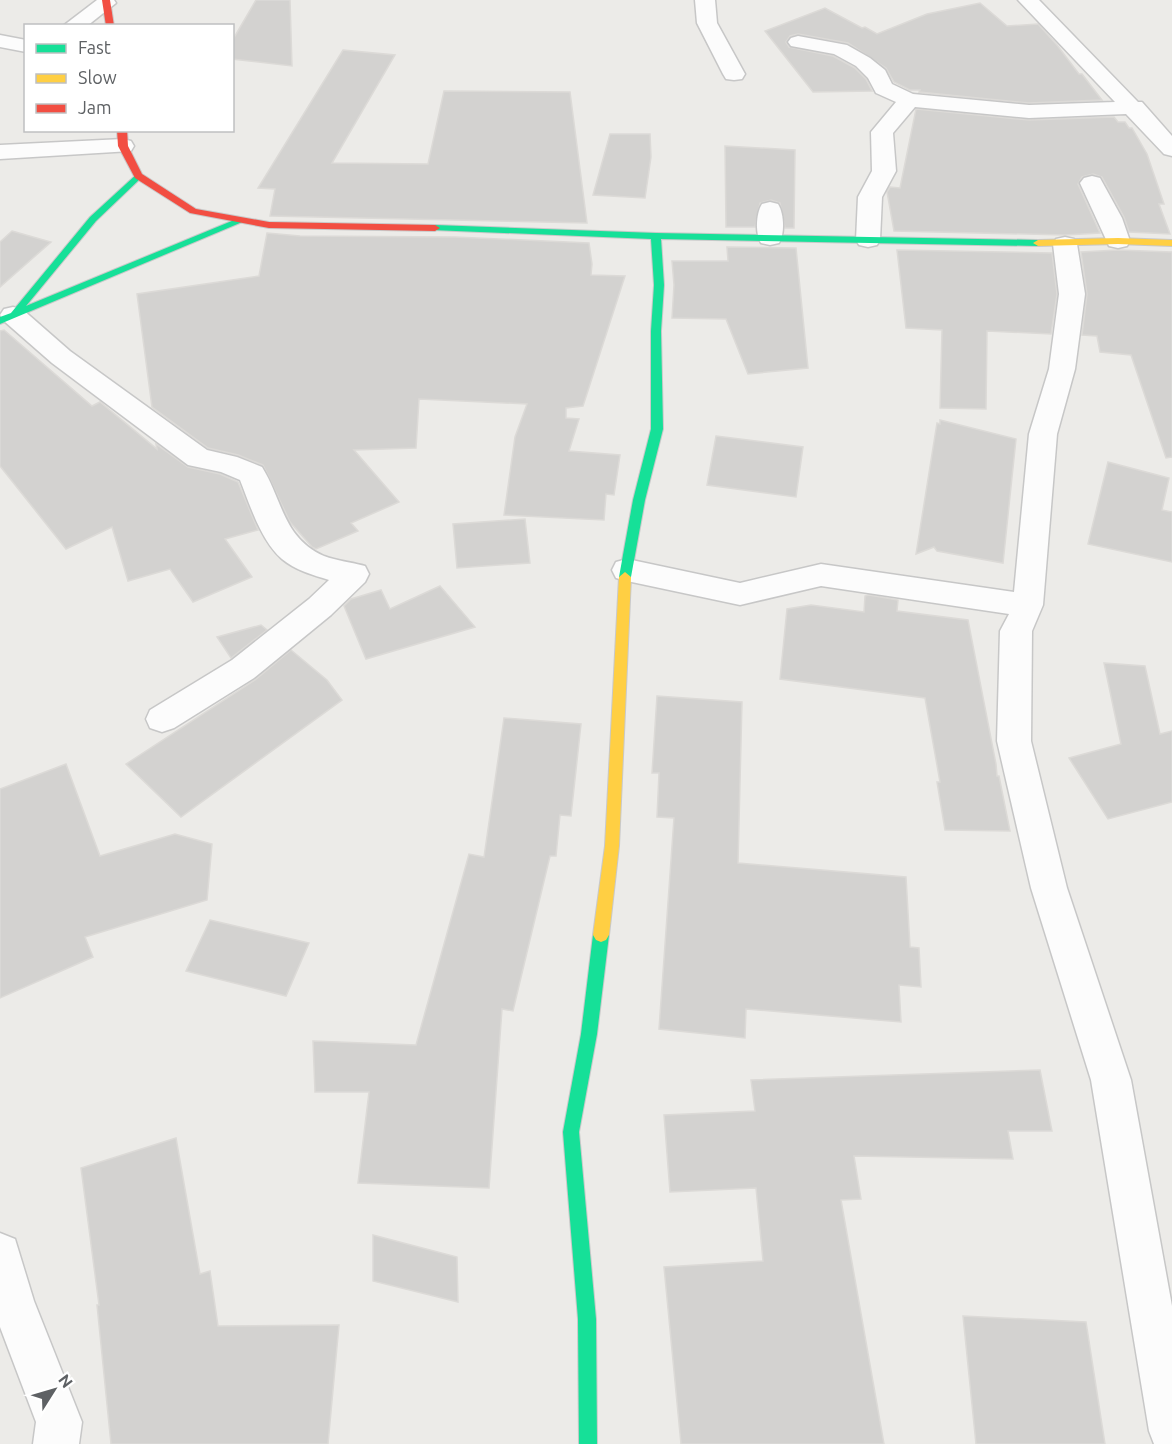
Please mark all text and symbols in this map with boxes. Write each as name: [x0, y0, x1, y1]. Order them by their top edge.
legend: [24, 24, 234, 132]
text: Fast: [78, 37, 111, 57]
text: Slow: [78, 67, 117, 87]
text: Jam: [78, 97, 112, 117]
north arrow: [24, 1360, 84, 1420]
text: N: [55, 1371, 77, 1391]

